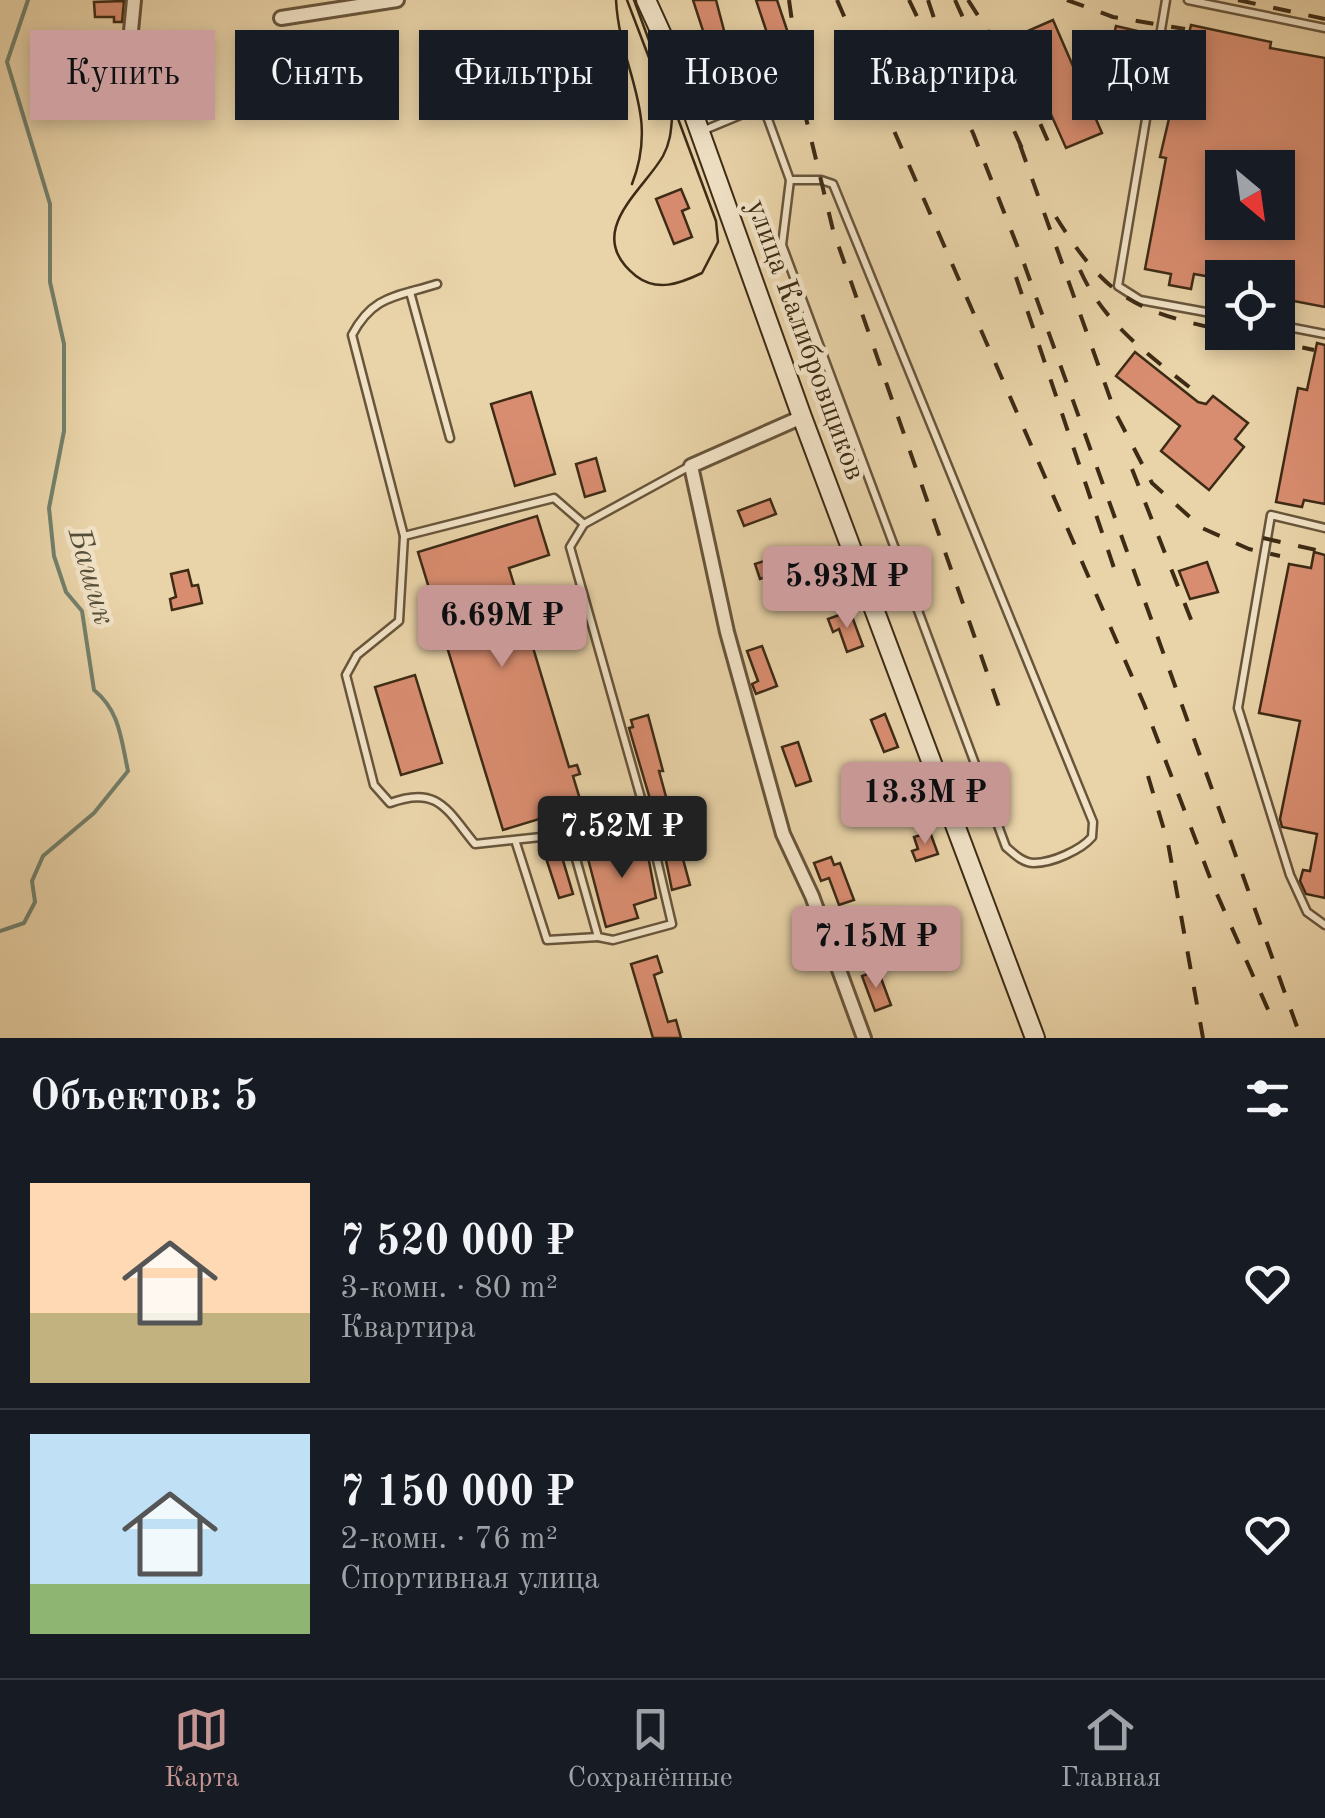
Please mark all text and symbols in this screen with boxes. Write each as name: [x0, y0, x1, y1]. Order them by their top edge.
chip: Купить: [30, 30, 215, 120]
chip: Снять: [235, 30, 399, 120]
chip: Фильтры: [419, 30, 628, 120]
chip: Новое: [648, 30, 814, 120]
chip: Квартира: [834, 30, 1052, 120]
chip: Дом: [1072, 30, 1206, 120]
north arrow: [1205, 150, 1295, 240]
map controls: [1205, 150, 1295, 350]
street label: улица Калибровщиков: [740, 196, 870, 484]
button: locate: [1205, 260, 1295, 350]
water label: Башик: [61, 524, 119, 629]
pin: 5.93M ₽: [755, 546, 939, 631]
text: 5.93M ₽: [785, 562, 909, 594]
pin: 6.69M ₽: [410, 585, 594, 670]
text: 6.69M ₽: [440, 601, 564, 633]
pin: 13.3M ₽: [833, 762, 1017, 847]
text: 13.3M ₽: [863, 778, 987, 810]
pin: 7.52M ₽: [530, 796, 714, 881]
text: 7.52M ₽: [560, 812, 684, 844]
pin: 7.15M ₽: [784, 906, 968, 991]
text: 7.15M ₽: [814, 922, 938, 954]
icon: filters: [1240, 1071, 1295, 1126]
text: Объектов: 5: [30, 1077, 258, 1119]
text: 7 520 000 ₽: [340, 1222, 575, 1264]
icon: home: [110, 1223, 230, 1343]
icon: heart: [1240, 1256, 1295, 1311]
text: 3-комн. · 80 m²: [340, 1273, 558, 1305]
text: Квартира: [340, 1313, 476, 1345]
text: 7 150 000 ₽: [340, 1473, 575, 1515]
icon: home: [110, 1474, 230, 1594]
icon: heart: [1240, 1507, 1295, 1562]
text: 2-комн. · 76 m²: [340, 1524, 558, 1556]
text: Спортивная улица: [340, 1564, 600, 1596]
tab: Карта: [164, 1702, 240, 1797]
tab: Сохранённые: [567, 1702, 733, 1797]
tab: Главная: [1060, 1702, 1161, 1797]

